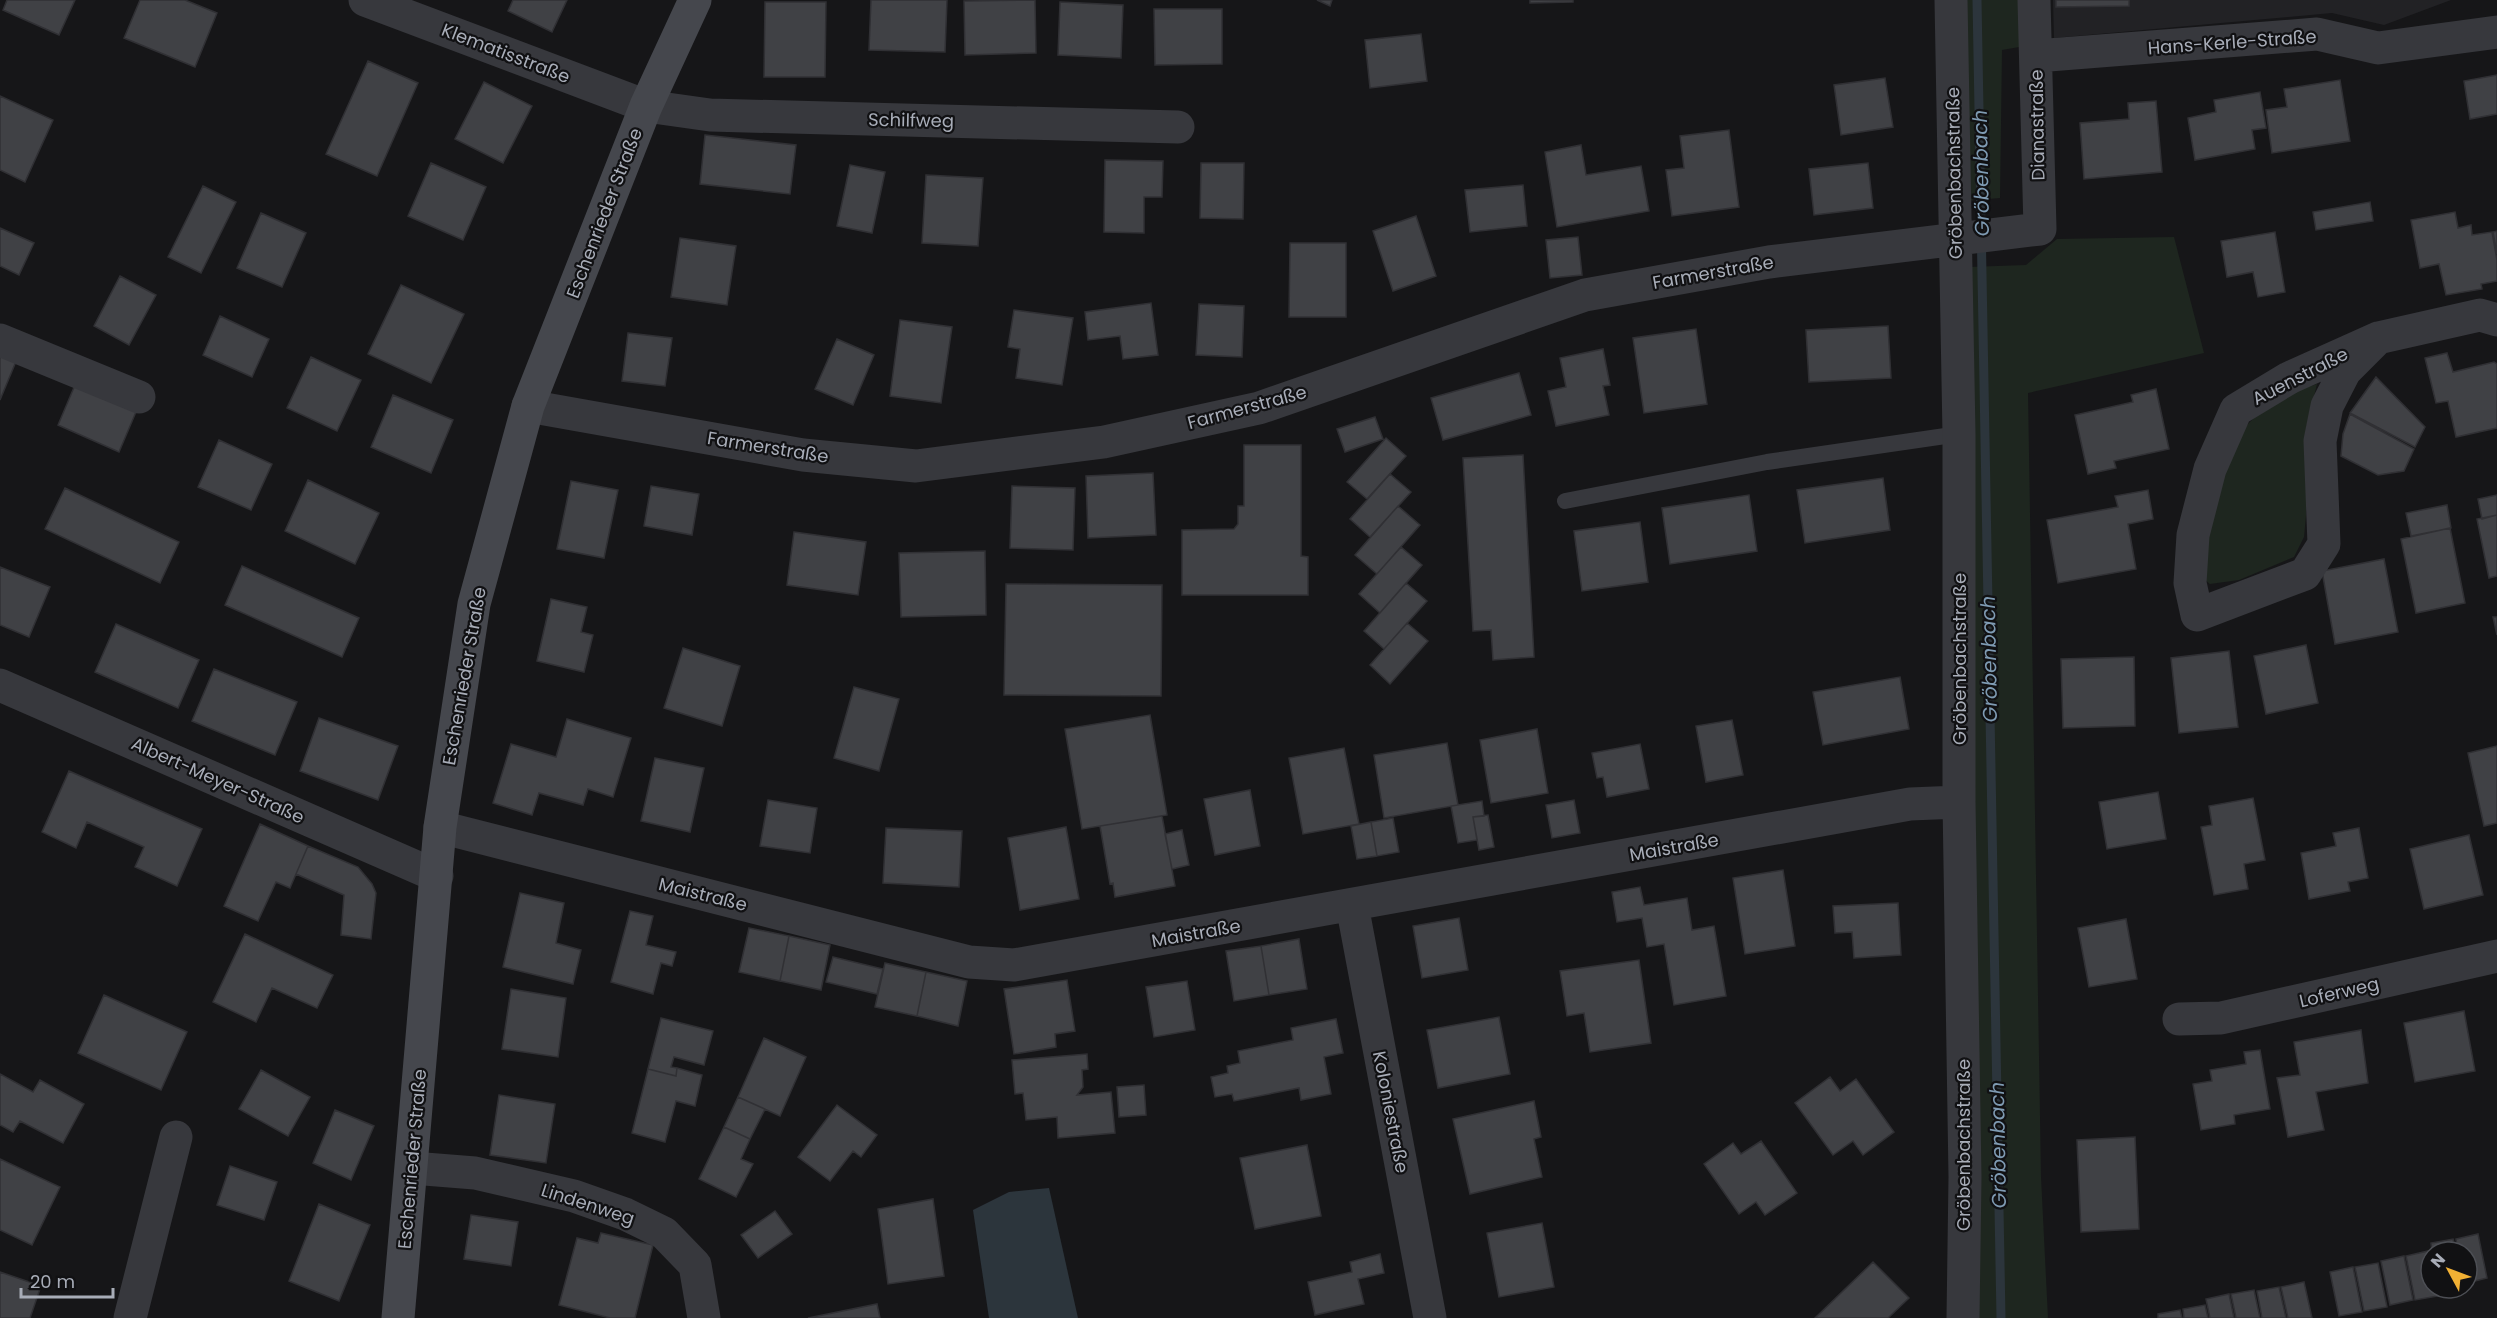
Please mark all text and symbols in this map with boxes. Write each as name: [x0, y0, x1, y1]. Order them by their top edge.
street label: Klematisstraße: [438, 17, 574, 89]
street label: Hans-Kerle-Straße: [2147, 24, 2317, 60]
street label: Dianastraße: [2024, 69, 2050, 181]
street label: Gröbenbachstraße: [1940, 87, 1968, 259]
street label: Schilfweg: [868, 107, 954, 133]
water label: Gröbenbach: [1966, 109, 1996, 237]
street label: Eschenrieder Straße: [560, 124, 648, 302]
street label: Farmerstraße: [1650, 249, 1776, 295]
street label: Auenstraße: [2248, 341, 2352, 411]
street label: Farmerstraße: [1185, 379, 1309, 435]
street label: Farmerstraße: [705, 425, 831, 469]
street label: Gröbenbachstraße: [1947, 573, 1972, 745]
street label: Eschenrieder Straße: [436, 585, 492, 767]
water label: Gröbenbach: [1974, 595, 2004, 723]
street label: Albert-Meyer-Straße: [127, 731, 309, 829]
street label: Maistraße: [1627, 827, 1721, 867]
street label: Maistraße: [656, 871, 750, 917]
street label: Maistraße: [1149, 913, 1243, 953]
street label: Loferweg: [2297, 971, 2381, 1013]
street label: Koloniestraße: [1367, 1049, 1415, 1175]
street label: Gröbenbachstraße: [1951, 1059, 1976, 1231]
street label: Eschenrieder Straße: [392, 1068, 432, 1250]
water label: Gröbenbach: [1983, 1081, 2013, 1209]
street label: Lindenweg: [538, 1177, 638, 1231]
north arrow: [2419, 1240, 2479, 1300]
text: N: [2425, 1248, 2451, 1273]
scale bar: [21, 1261, 112, 1299]
text: 20 m: [30, 1269, 75, 1294]

